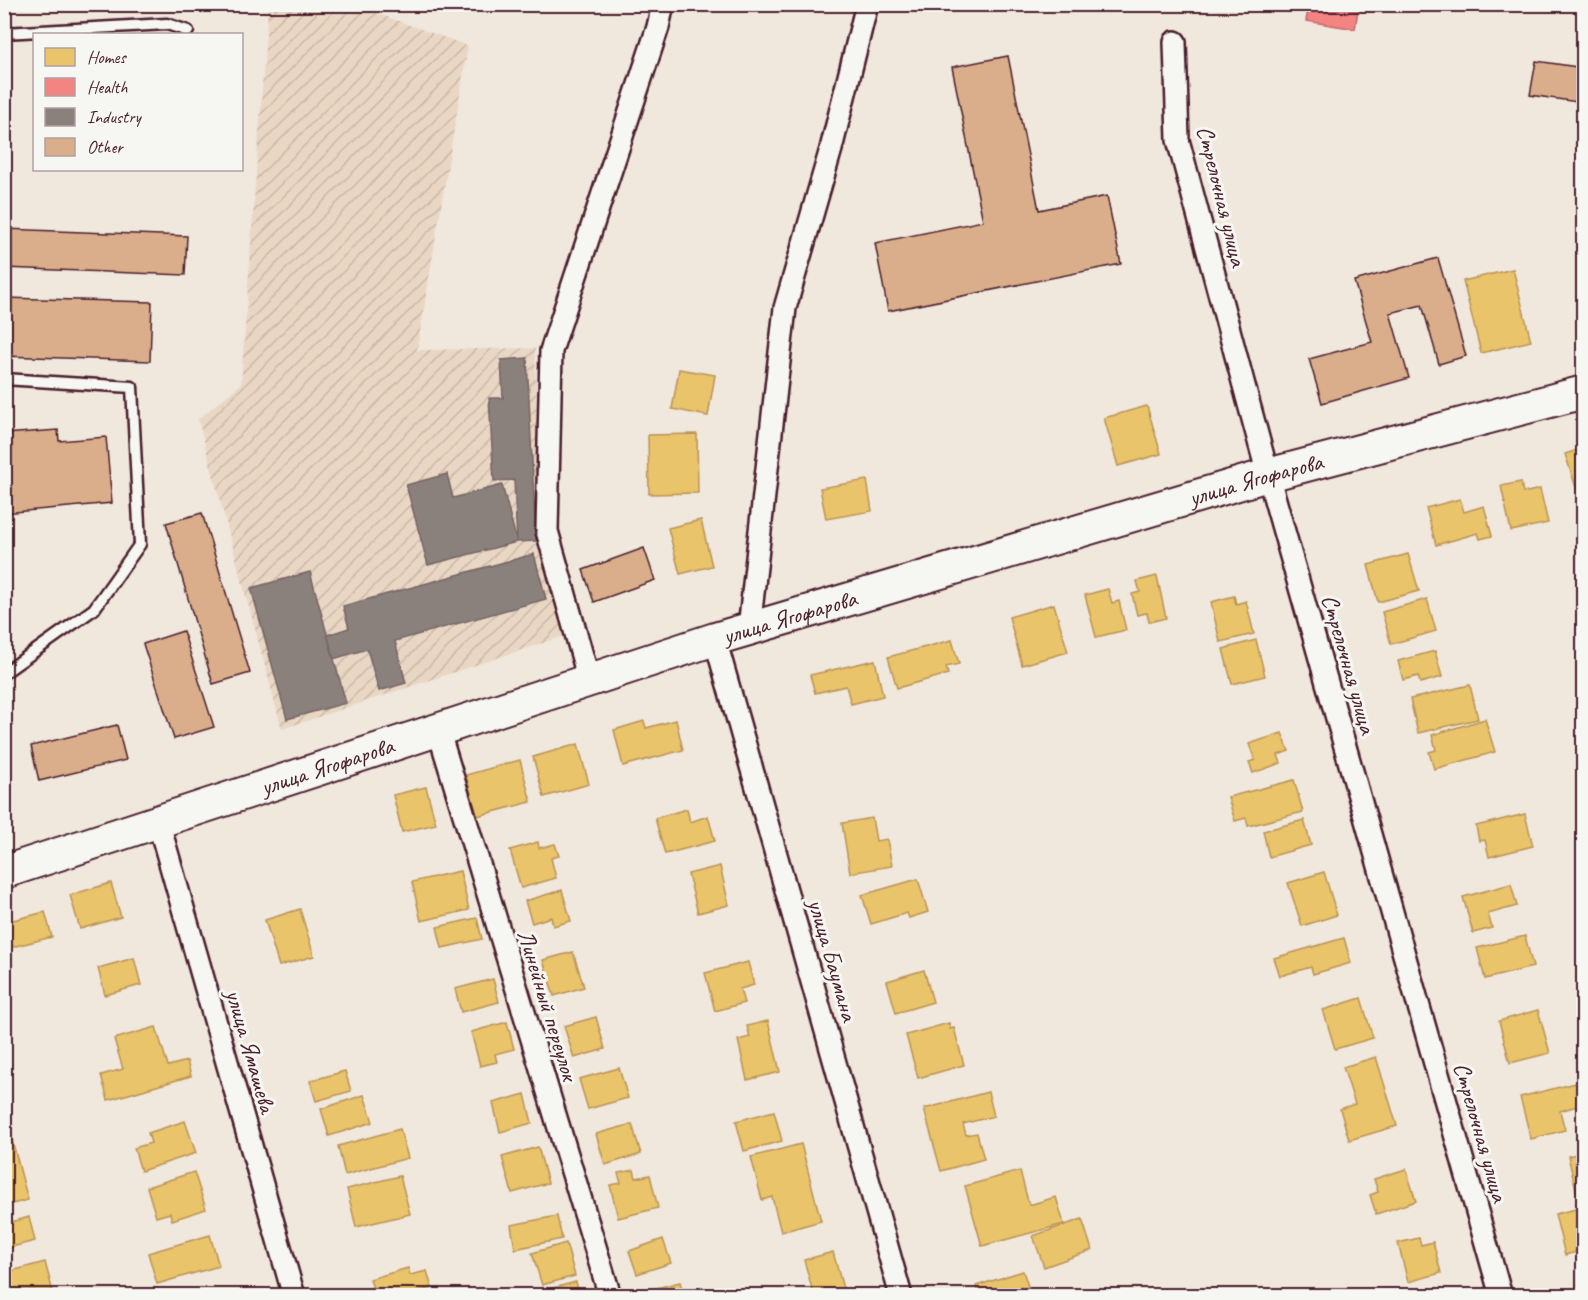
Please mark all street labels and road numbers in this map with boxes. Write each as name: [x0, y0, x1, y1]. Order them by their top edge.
street label: Стрелочная улица: [1190, 123, 1254, 271]
street label: улица Ягофарова: [1183, 446, 1327, 513]
street label: улица Ягофарова: [717, 582, 861, 651]
street label: Стрелочная улица: [1315, 591, 1384, 739]
street label: улица Ягофарова: [255, 730, 399, 802]
street label: улица Баумана: [801, 894, 865, 1026]
street label: Линейный переулок: [511, 926, 586, 1086]
street label: улица Ямашева: [219, 984, 283, 1118]
street label: Стрелочная улица: [1447, 1059, 1516, 1207]

